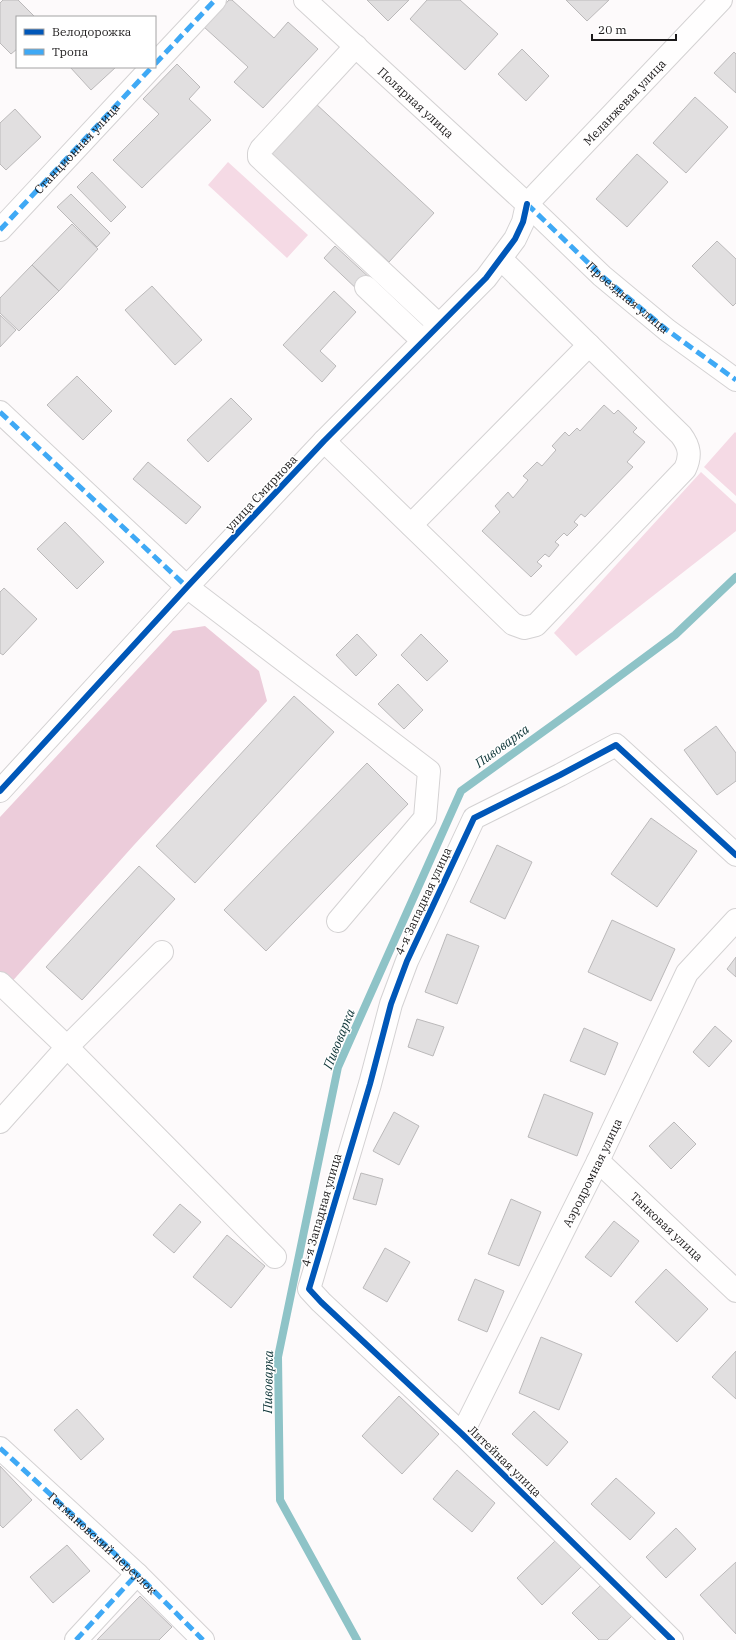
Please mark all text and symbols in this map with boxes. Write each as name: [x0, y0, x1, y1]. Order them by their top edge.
legend: [16, 16, 156, 68]
scale bar: [592, 16, 676, 42]
text: 20 m: [598, 22, 627, 37]
text: Велодорожка: [52, 24, 132, 39]
text: Тропа: [52, 44, 89, 59]
street label: Меланжевая улица: [580, 55, 669, 148]
street label: Полярная улица: [375, 64, 458, 141]
street label: Станционная улица: [30, 99, 123, 197]
street label: Проездная улица: [584, 258, 673, 337]
street label: улица Смирнова: [222, 452, 300, 534]
water label: Пивоварка: [470, 720, 533, 772]
street label: 4-я Западная улица: [391, 844, 455, 957]
water label: Пивоварка: [319, 1006, 359, 1073]
street label: Аэродромная улица: [559, 1115, 625, 1229]
street label: 4-я Западная улица: [298, 1151, 344, 1268]
street label: Танковая улица: [628, 1188, 707, 1264]
water label: Пивоварка: [259, 1350, 277, 1415]
street label: Литейная улица: [465, 1422, 545, 1500]
street label: Гетмановский переулок: [45, 1489, 160, 1597]

